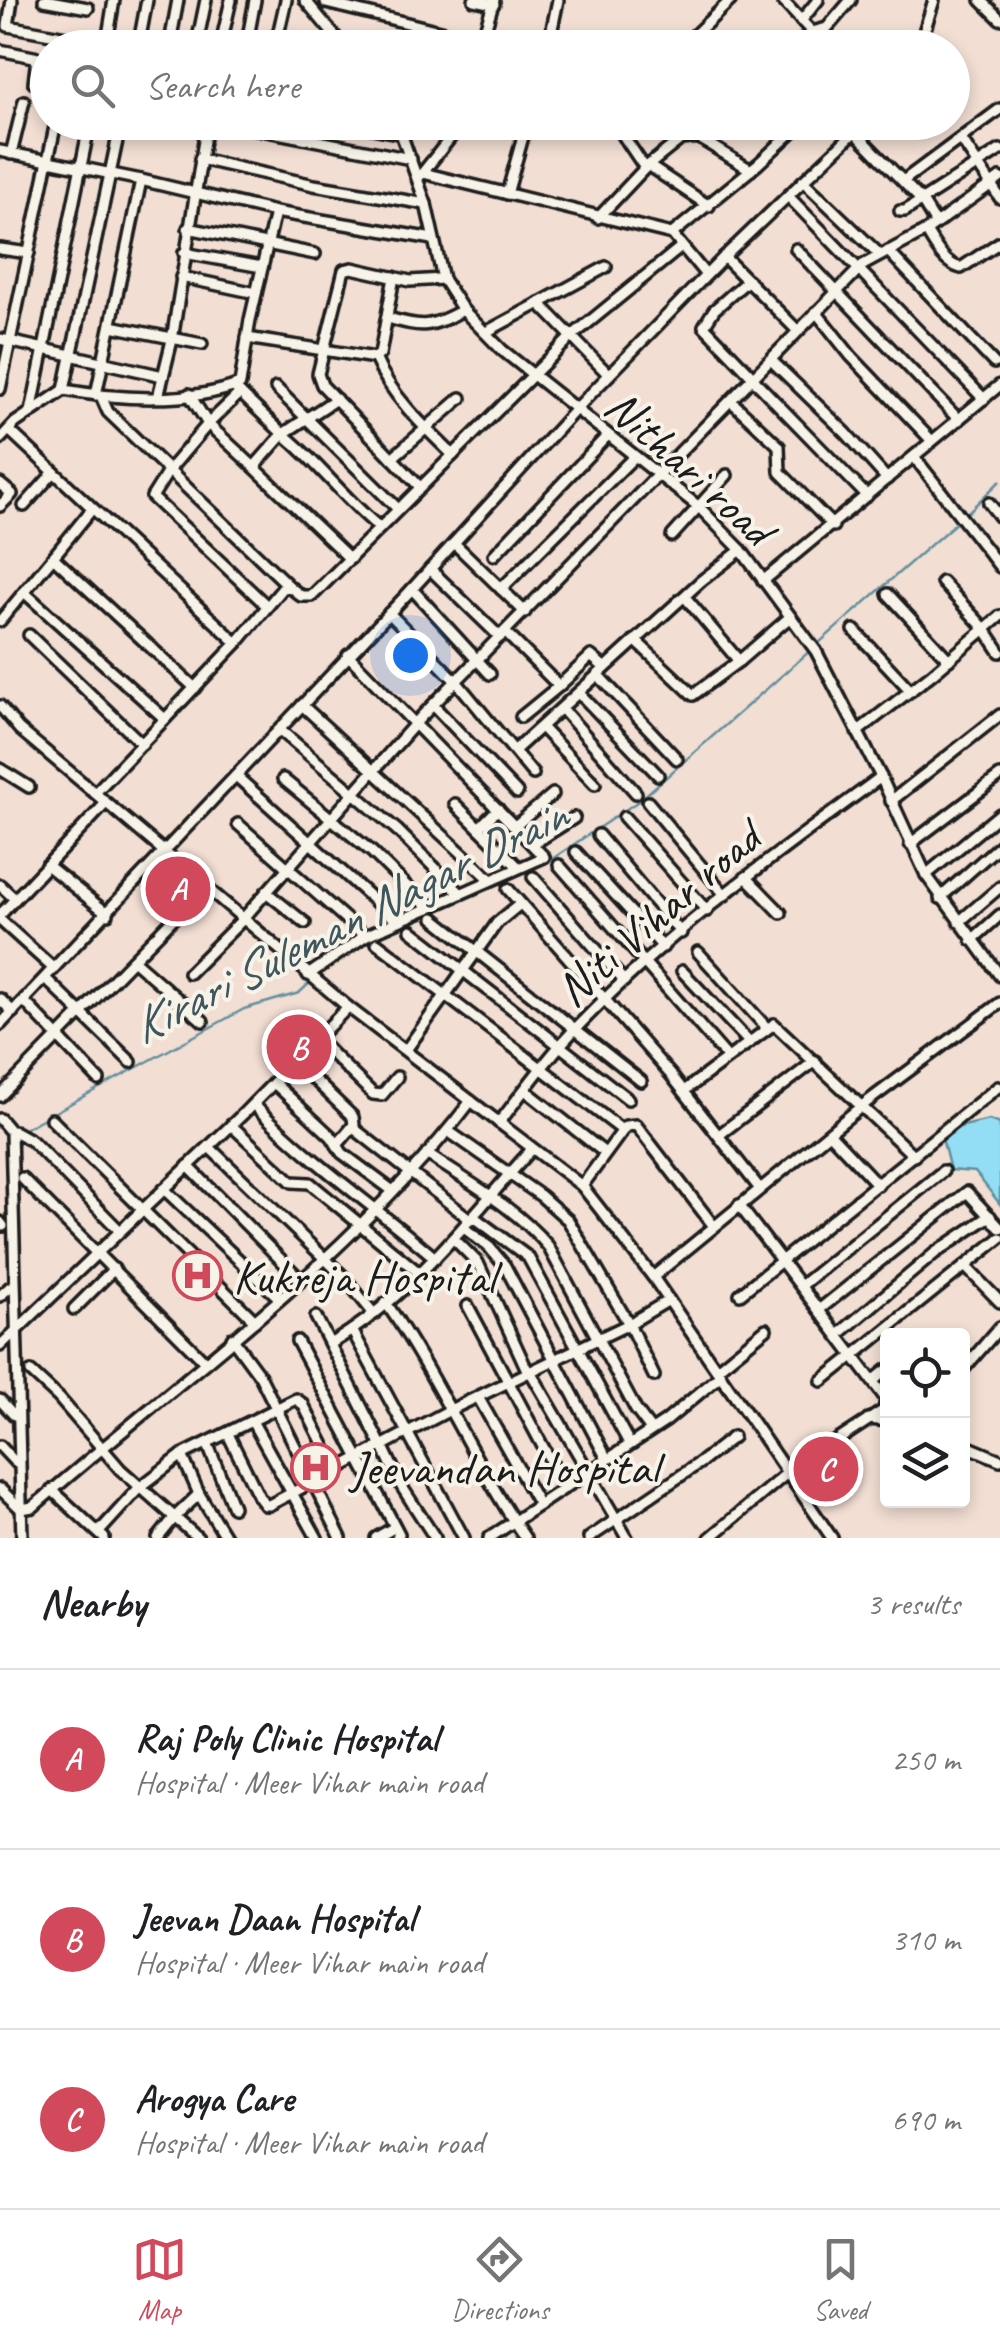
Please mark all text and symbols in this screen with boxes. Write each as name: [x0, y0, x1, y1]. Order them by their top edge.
search box: [30, 30, 970, 140]
icon: search: [65, 58, 120, 113]
text: Search here: [145, 62, 300, 109]
street label: Nithari road: [593, 376, 791, 563]
your location: [385, 630, 436, 681]
water label: Kirari Suleman Nagar Drain: [120, 781, 581, 1058]
street label: Niti Vihar road: [543, 804, 778, 1019]
pin: A: [146, 852, 210, 926]
pin: B: [266, 1010, 332, 1084]
place label: Kukreja Hospital: [233, 1247, 503, 1307]
hospital icon: Kukreja Hospital: [172, 1250, 224, 1302]
map controls: [880, 1328, 970, 1508]
button: locate: [880, 1328, 970, 1418]
button: layers: [880, 1418, 970, 1508]
pin: C: [794, 1432, 858, 1506]
place label: Jeevandan Hospital: [348, 1438, 666, 1498]
hospital icon: Jeevandan Hospital: [289, 1441, 341, 1493]
text: Nearby: [40, 1577, 146, 1630]
text: 3 results: [866, 1583, 960, 1624]
text: Raj Poly Clinic Hospital: [135, 1715, 438, 1762]
text: A: [64, 1739, 81, 1780]
text: 250 m: [891, 1739, 960, 1780]
text: Hospital · Meer Vihar main road: [135, 1762, 484, 1803]
text: Jeevan Daan Hospital: [135, 1895, 414, 1942]
text: B: [64, 1919, 81, 1960]
text: 310 m: [891, 1919, 960, 1960]
text: Hospital · Meer Vihar main road: [135, 1942, 484, 1983]
text: Arogya Care: [135, 2075, 293, 2122]
text: C: [65, 2099, 80, 2140]
text: 690 m: [891, 2099, 960, 2140]
text: Hospital · Meer Vihar main road: [135, 2122, 484, 2163]
tab: Map: [132, 2232, 187, 2327]
tab: Directions: [451, 2232, 549, 2327]
tab: Saved: [813, 2232, 868, 2327]

